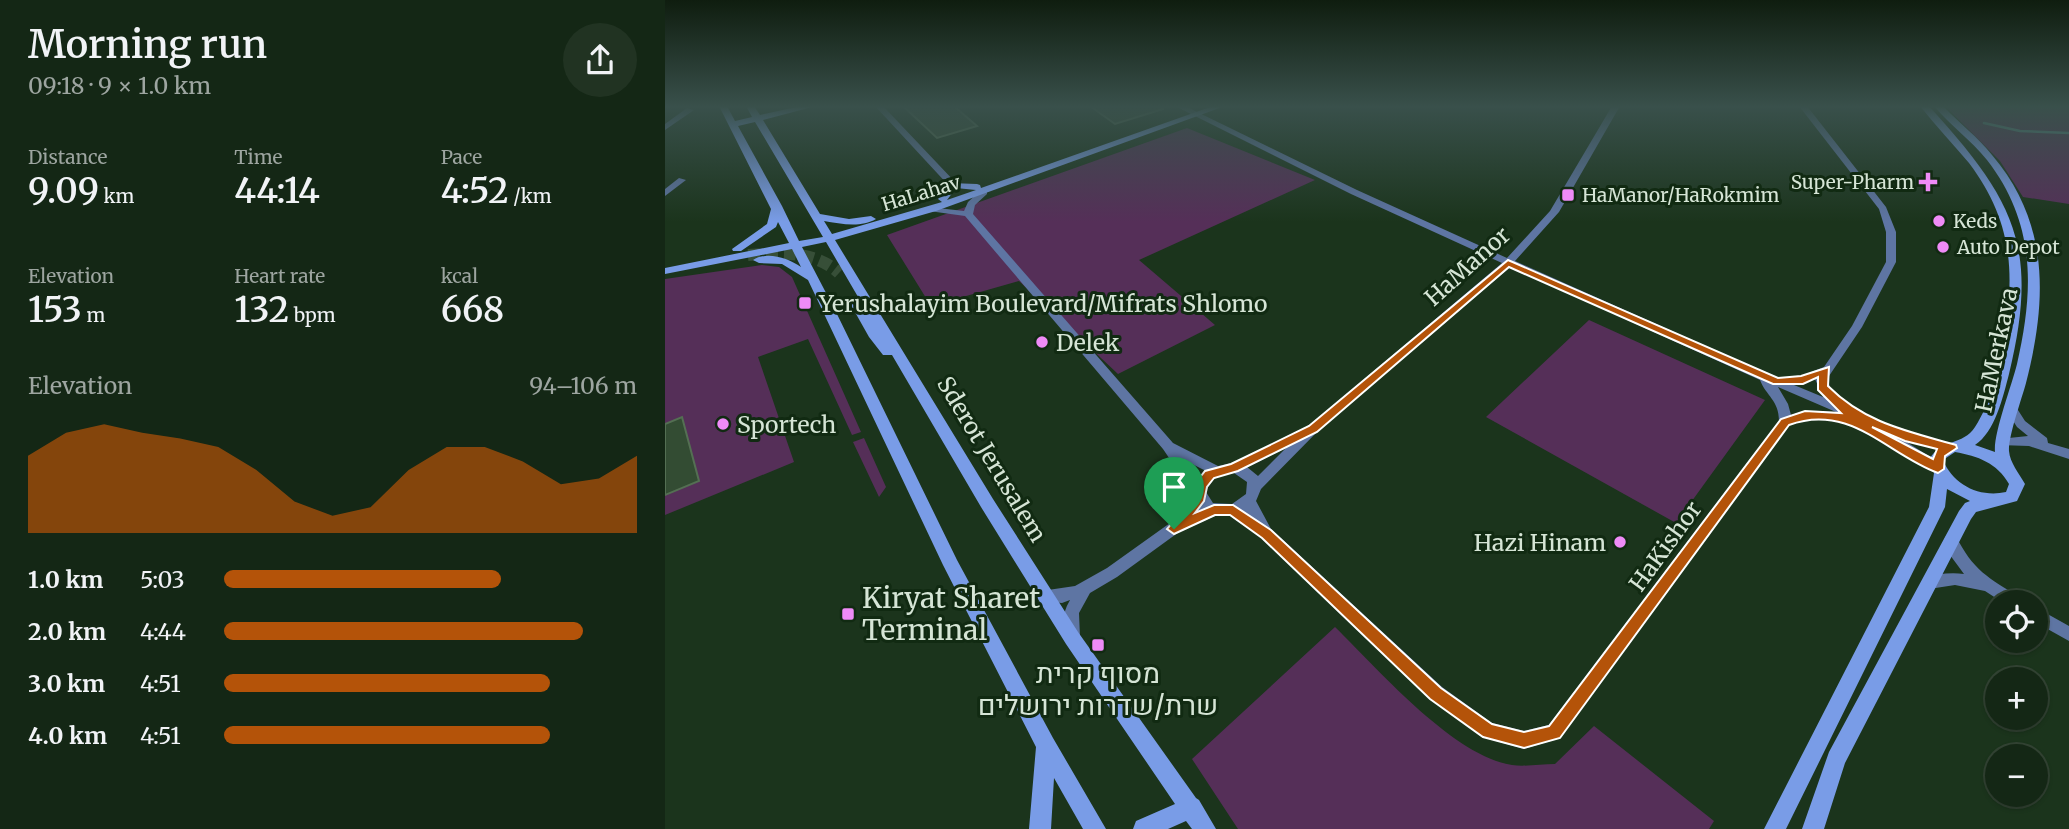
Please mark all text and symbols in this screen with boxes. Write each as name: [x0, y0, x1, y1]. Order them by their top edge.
text: Morning run: [28, 21, 267, 68]
button: share: [563, 23, 637, 97]
text: 09:18 · 9 × 1.0 km: [28, 71, 211, 100]
text: Distance: [28, 145, 107, 169]
text: Time: [234, 145, 283, 169]
text: Pace: [441, 145, 482, 169]
text: 9.09: [28, 169, 99, 213]
text: 44:14: [234, 169, 320, 213]
text: 4:52: [441, 169, 509, 213]
street label: HaLahav: [879, 170, 963, 216]
place label: Super-Pharm: [1791, 170, 1914, 194]
marker: Super-Pharm: [1920, 174, 1936, 190]
place label: HaManor/HaRokmim: [1582, 183, 1780, 207]
text: km: [99, 184, 134, 208]
text: /km: [509, 184, 552, 208]
marker: HaManor/HaRokmim: [1560, 187, 1576, 203]
place label: Keds: [1953, 209, 1997, 233]
marker: Keds: [1931, 213, 1947, 229]
street label: HaManor: [1418, 220, 1516, 312]
place label: Auto Depot: [1956, 235, 2060, 259]
marker: Auto Depot: [1935, 239, 1951, 255]
text: Elevation: [28, 264, 114, 288]
text: Heart rate: [234, 264, 325, 288]
text: kcal: [441, 264, 478, 288]
street label: HaMerkava: [1969, 285, 2023, 415]
text: 153: [28, 288, 82, 332]
text: 132: [234, 288, 289, 332]
text: 668: [441, 288, 504, 332]
place label: Yerushalayim Boulevard/Mifrats Shlomo: [818, 289, 1268, 318]
marker: Yerushalayim Boulevard/Mifrats Shlomo: [797, 295, 813, 311]
text: m: [82, 303, 105, 327]
text: bpm: [289, 303, 336, 327]
place label: Delek: [1056, 328, 1120, 357]
marker: Delek: [1034, 334, 1050, 350]
text: Elevation: [28, 371, 132, 400]
text: 94–106 m: [529, 371, 637, 400]
street label: Sderot Jerusalem: [931, 371, 1053, 547]
place label: Sportech: [737, 410, 836, 439]
marker: Sportech: [715, 416, 731, 432]
pin: [1144, 457, 1204, 529]
icon: arrive: [1155, 468, 1193, 506]
street label: HaKishor: [1623, 495, 1707, 597]
place label: Hazi Hinam: [1474, 528, 1606, 557]
marker: Hazi Hinam: [1612, 534, 1628, 550]
text: 1.0 km: [28, 565, 103, 594]
text: 5:03: [140, 565, 185, 594]
place label: Kiryat Sharet Terminal: [862, 580, 1040, 648]
map controls: [1985, 590, 2048, 807]
button: locate: [1985, 590, 2048, 653]
marker: Kiryat Sharet Terminal: [840, 606, 856, 622]
text: 2.0 km: [28, 617, 106, 646]
text: 4:44: [140, 617, 186, 646]
marker: מסוף קרית שרת/שדרות ירושלים: [1090, 637, 1106, 653]
place label: מסוף קרית שרת/שדרות ירושלים: [978, 655, 1218, 723]
button: +: [1985, 667, 2048, 730]
text: 3.0 km: [28, 669, 105, 698]
text: 4:51: [140, 669, 181, 698]
text: 4.0 km: [28, 721, 107, 750]
text: 4:51: [140, 721, 181, 750]
button: −: [1985, 744, 2048, 807]

